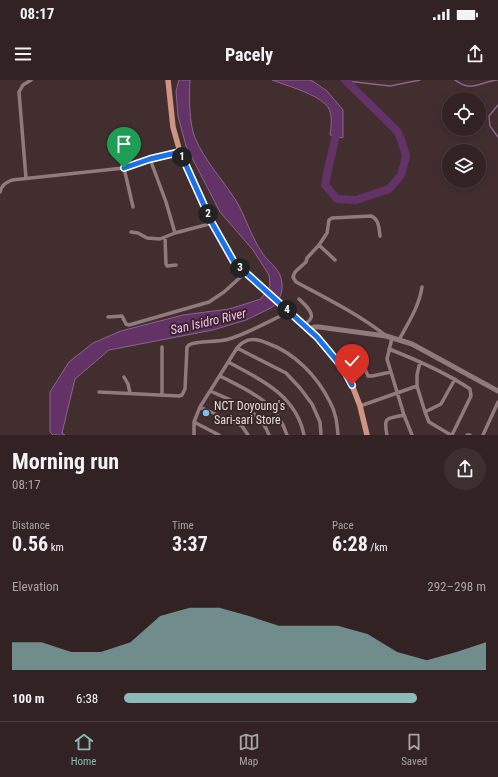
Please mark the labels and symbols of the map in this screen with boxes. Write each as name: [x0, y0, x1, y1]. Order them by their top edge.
pin: [107, 127, 141, 168]
pin: 1: [172, 147, 192, 167]
pin: 2: [198, 204, 218, 224]
pin: 3: [230, 258, 250, 278]
pin: 4: [277, 300, 297, 320]
water label: San Isidro River: [169, 305, 249, 337]
pin: [335, 344, 369, 385]
place label: NCT Doyoung's Sari-sari Store: [214, 399, 285, 427]
marker: NCT Doyoung's Sari-sari Store: [201, 408, 211, 418]

